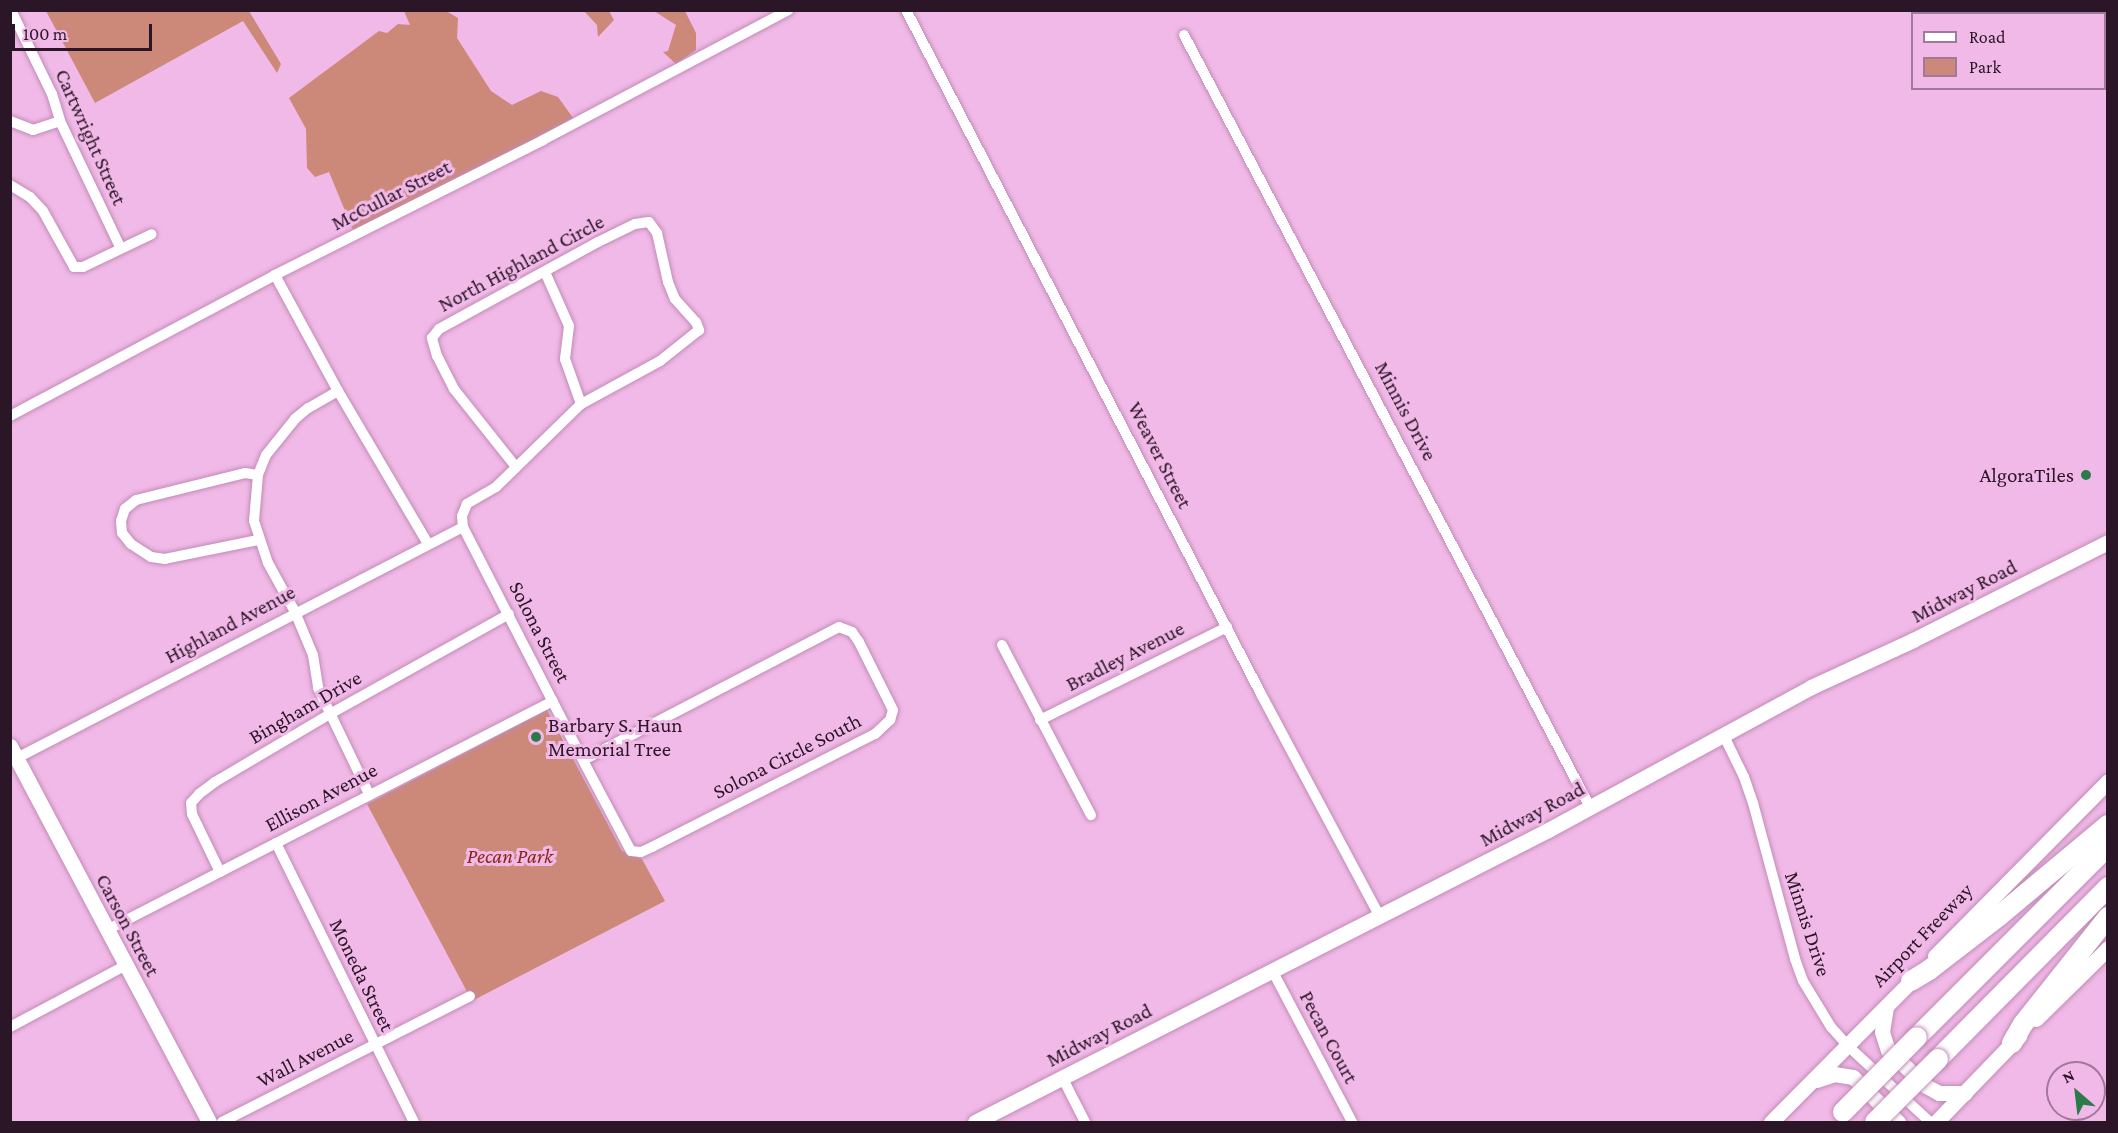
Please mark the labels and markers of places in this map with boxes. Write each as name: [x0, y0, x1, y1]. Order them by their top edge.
place label: AlgoraTiles: [1979, 462, 2074, 488]
marker: AlgoraTiles: [2079, 468, 2093, 482]
place label: Barbary S. Haun Memorial Tree: [548, 712, 683, 762]
marker: Barbary S. Haun Memorial Tree: [529, 730, 543, 744]

